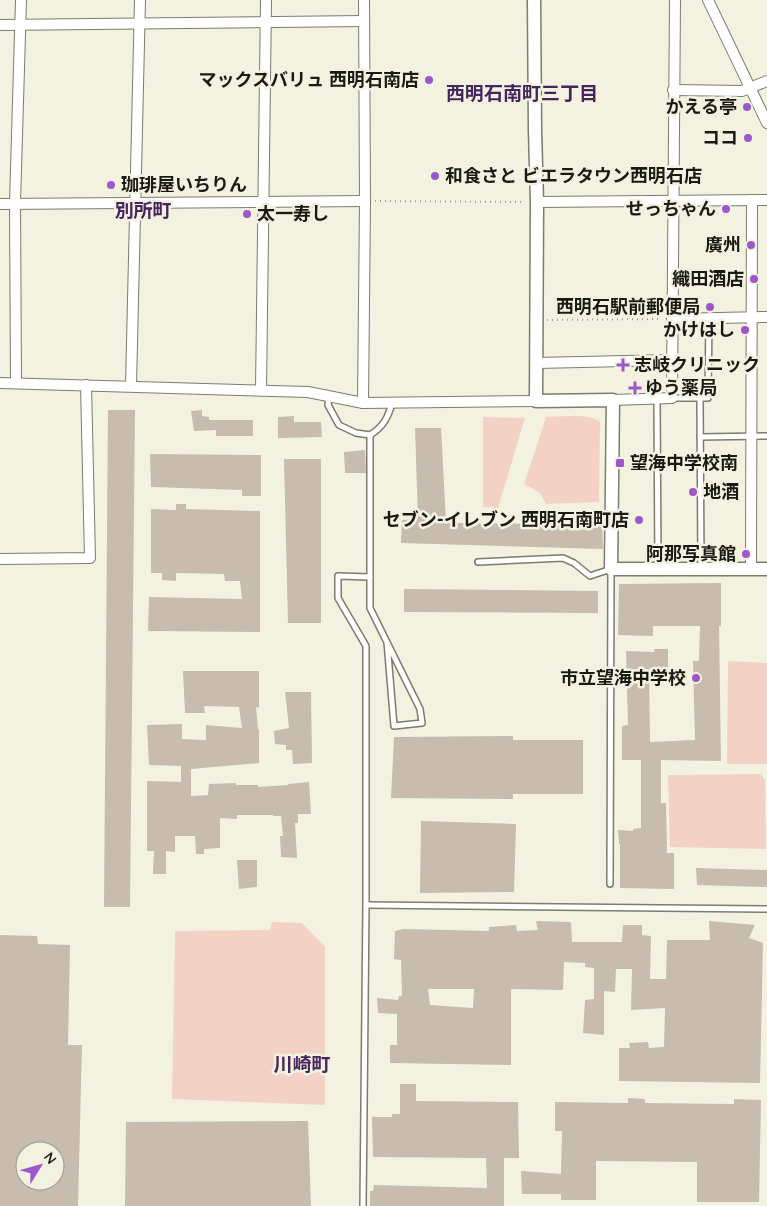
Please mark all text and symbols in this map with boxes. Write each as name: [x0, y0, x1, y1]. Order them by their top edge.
place label: マックスバリュ 西明石南店: [199, 68, 419, 91]
marker: マックスバリュ 西明石南店: [423, 74, 435, 86]
district label: 西明石南町三丁目: [446, 81, 598, 105]
place label: かえる亭: [666, 95, 737, 118]
marker: かえる亭: [741, 101, 753, 113]
place label: ココ: [702, 126, 738, 149]
marker: ココ: [742, 132, 754, 144]
place label: 和食さと ビエラタウン西明石店: [445, 164, 702, 187]
marker: 和食さと ビエラタウン西明石店: [429, 170, 441, 182]
place label: 珈琲屋いちりん: [121, 173, 247, 196]
marker: 珈琲屋いちりん: [105, 179, 117, 191]
place label: せっちゃん: [626, 197, 716, 220]
district label: 別所町: [114, 198, 172, 222]
place label: 太一寿し: [257, 202, 329, 225]
marker: せっちゃん: [720, 203, 732, 215]
marker: 太一寿し: [241, 208, 253, 220]
place label: 廣州: [705, 233, 741, 256]
marker: 廣州: [745, 239, 757, 251]
place label: 織田酒店: [672, 267, 744, 290]
marker: 織田酒店: [748, 273, 760, 285]
place label: 西明石駅前郵便局: [556, 295, 700, 318]
marker: 西明石駅前郵便局: [704, 301, 716, 313]
place label: かけはし: [663, 318, 735, 341]
marker: かけはし: [739, 324, 751, 336]
place label: 志岐クリニック: [634, 353, 760, 376]
marker: 志岐クリニック: [616, 358, 630, 372]
place label: ゆう薬局: [645, 376, 717, 399]
marker: ゆう薬局: [629, 382, 641, 394]
place label: 望海中学校南: [630, 451, 738, 474]
marker: 望海中学校南: [614, 457, 626, 469]
place label: 地酒: [703, 480, 739, 503]
marker: 地酒: [687, 486, 699, 498]
place label: セブン-イレブン 西明石南町店: [383, 508, 629, 531]
marker: セブン-イレブン 西明石南町店: [633, 514, 645, 526]
place label: 阿那写真館: [646, 542, 736, 565]
marker: 阿那写真館: [740, 548, 752, 560]
place label: 市立望海中学校: [560, 666, 686, 689]
marker: 市立望海中学校: [690, 672, 702, 684]
district label: 川崎町: [273, 1052, 331, 1076]
north arrow: [15, 1141, 65, 1191]
text: N: [40, 1149, 61, 1168]

